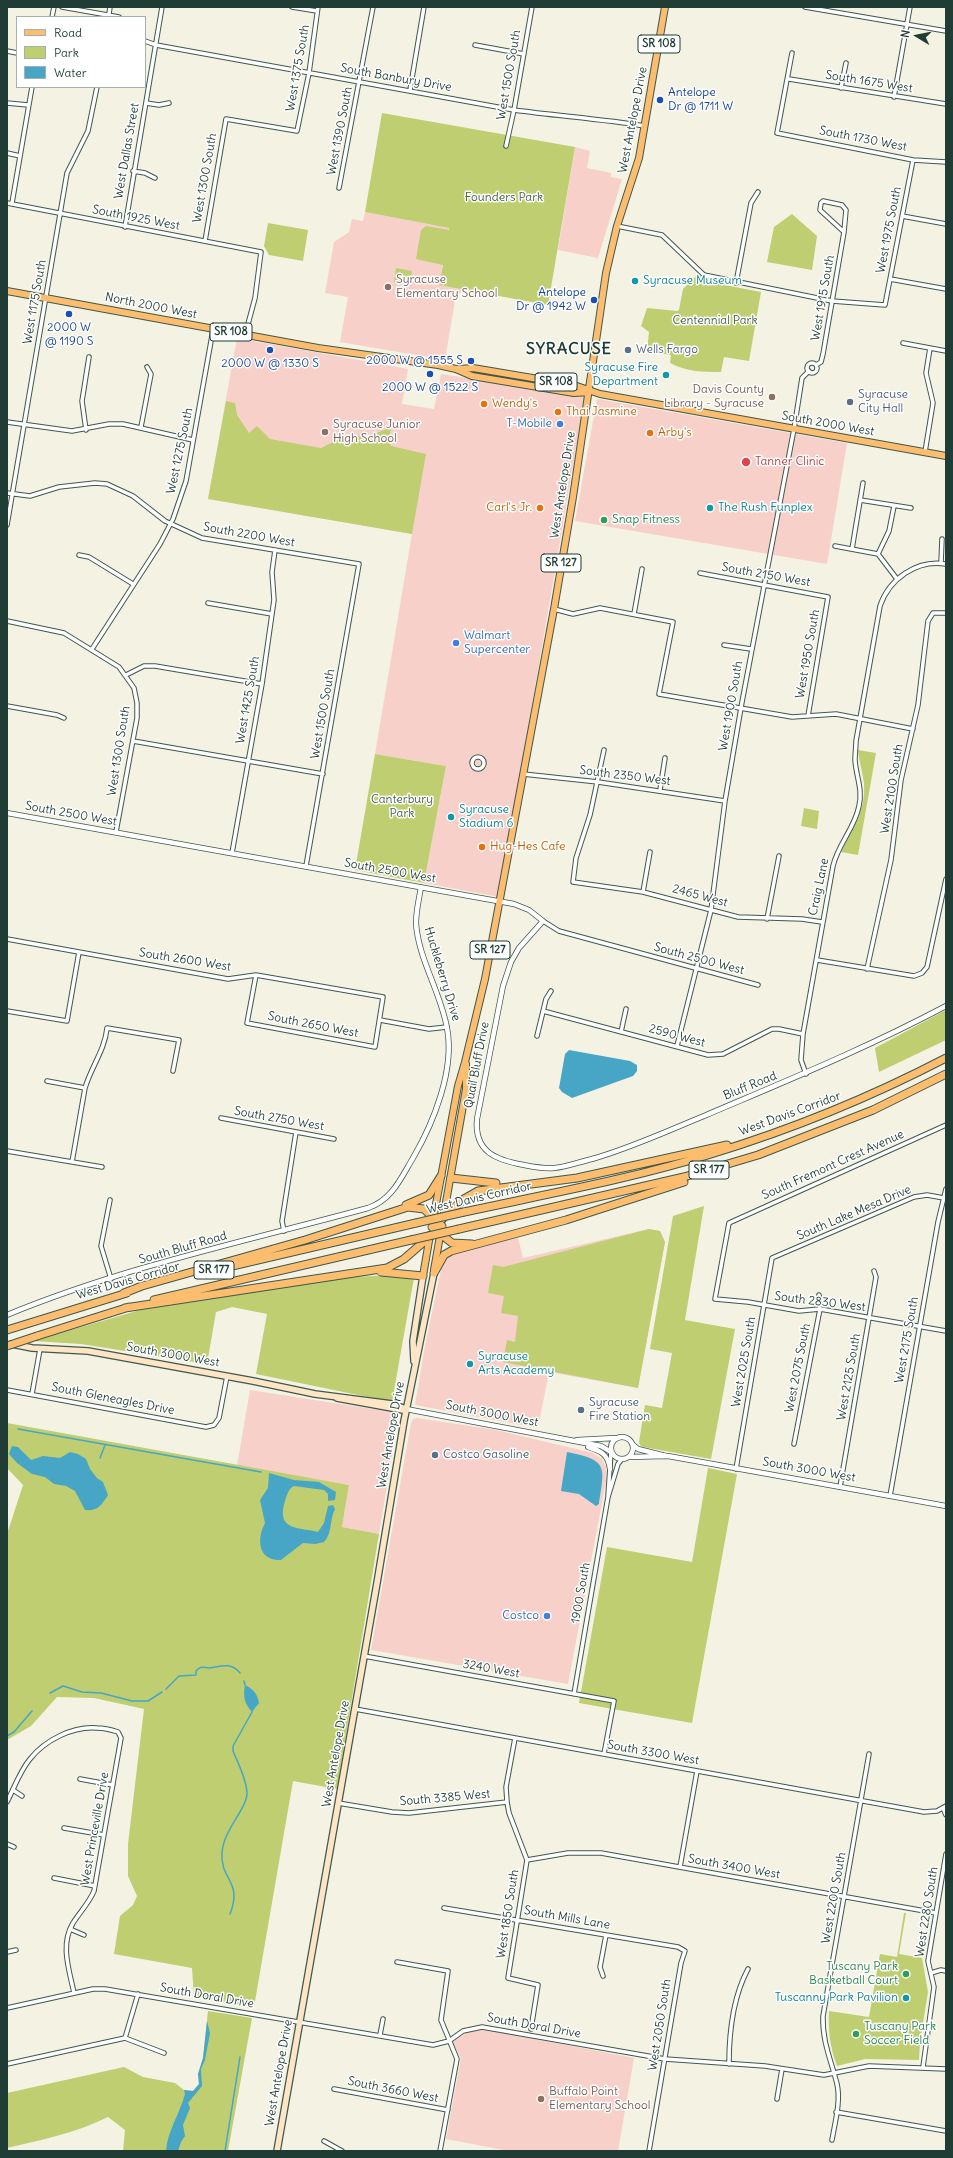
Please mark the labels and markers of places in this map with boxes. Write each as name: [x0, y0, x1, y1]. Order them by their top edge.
place label: Antelope Dr @ 1711 W: [668, 86, 733, 114]
marker: Antelope Dr @ 1711 W: [655, 95, 665, 105]
place label: Syracuse Elementary School: [396, 273, 497, 301]
place label: Syracuse Museum: [643, 274, 742, 288]
marker: Syracuse Museum: [630, 276, 640, 286]
marker: Syracuse Elementary School: [383, 282, 393, 292]
place label: Antelope Dr @ 1942 W: [516, 286, 586, 314]
marker: Antelope Dr @ 1942 W: [589, 295, 599, 305]
marker: 2000 W @ 1190 S: [64, 309, 74, 319]
place label: 2000 W @ 1190 S: [45, 321, 93, 349]
place label: Wells Fargo: [636, 343, 698, 357]
marker: 2000 W @ 1330 S: [265, 345, 275, 355]
marker: Wells Fargo: [623, 345, 633, 355]
place label: 2000 W @ 1555 S: [366, 354, 463, 368]
marker: 2000 W @ 1555 S: [466, 356, 476, 366]
place label: 2000 W @ 1330 S: [221, 357, 319, 371]
place label: Syracuse Fire Department: [585, 361, 658, 389]
marker: 2000 W @ 1522 S: [425, 369, 435, 379]
marker: Syracuse Fire Department: [661, 370, 671, 380]
place label: 2000 W @ 1522 S: [382, 381, 478, 395]
place label: Davis County Library - Syracuse: [664, 383, 764, 411]
place label: Syracuse City Hall: [858, 388, 908, 416]
marker: Davis County Library - Syracuse: [767, 392, 777, 402]
place label: Wendy's: [492, 397, 537, 411]
marker: Syracuse City Hall: [845, 397, 855, 407]
marker: Wendy's: [479, 399, 489, 409]
place label: Thai Jasmine: [566, 405, 637, 419]
marker: Thai Jasmine: [553, 407, 563, 417]
place label: T-Mobile: [506, 417, 552, 431]
place label: Syracuse Junior High School: [333, 418, 420, 446]
marker: T-Mobile: [555, 419, 565, 429]
place label: Arby's: [658, 426, 692, 440]
marker: Syracuse Junior High School: [320, 427, 330, 437]
marker: Arby's: [645, 428, 655, 438]
place label: Tanner Clinic: [755, 455, 824, 469]
marker: Tanner Clinic: [740, 456, 752, 468]
place label: Carl's Jr.: [486, 501, 532, 515]
place label: The Rush Funplex: [718, 501, 813, 515]
marker: Carl's Jr.: [535, 503, 545, 513]
marker: The Rush Funplex: [705, 503, 715, 513]
place label: Snap Fitness: [612, 513, 680, 527]
marker: Snap Fitness: [599, 515, 609, 525]
place label: Walmart Supercenter: [464, 629, 530, 657]
marker: Walmart Supercenter: [451, 638, 461, 648]
place label: Syracuse Stadium 6: [459, 803, 513, 831]
marker: Syracuse Stadium 6: [446, 812, 456, 822]
place label: Hug-Hes Cafe: [490, 840, 565, 854]
marker: Hug-Hes Cafe: [477, 842, 487, 852]
place label: Syracuse Arts Academy: [478, 1350, 554, 1378]
marker: Syracuse Arts Academy: [465, 1359, 475, 1369]
place label: Syracuse Fire Station: [589, 1396, 650, 1424]
marker: Syracuse Fire Station: [576, 1405, 586, 1415]
place label: Costco Gasoline: [443, 1448, 529, 1462]
marker: Costco Gasoline: [430, 1450, 440, 1460]
place label: Costco: [502, 1609, 539, 1623]
marker: Costco: [542, 1611, 552, 1621]
place label: Tuscany Park Basketball Court: [809, 1960, 898, 1988]
marker: Tuscany Park Basketball Court: [901, 1969, 911, 1979]
place label: Tuscanny Park Pavilion: [775, 1991, 898, 2005]
marker: Tuscanny Park Pavilion: [901, 1993, 911, 2003]
place label: Tuscany Park Soccer Field: [864, 2020, 936, 2048]
marker: Tuscany Park Soccer Field: [851, 2029, 861, 2039]
place label: Buffalo Point Elementary School: [549, 2085, 650, 2113]
marker: Buffalo Point Elementary School: [536, 2094, 546, 2104]

